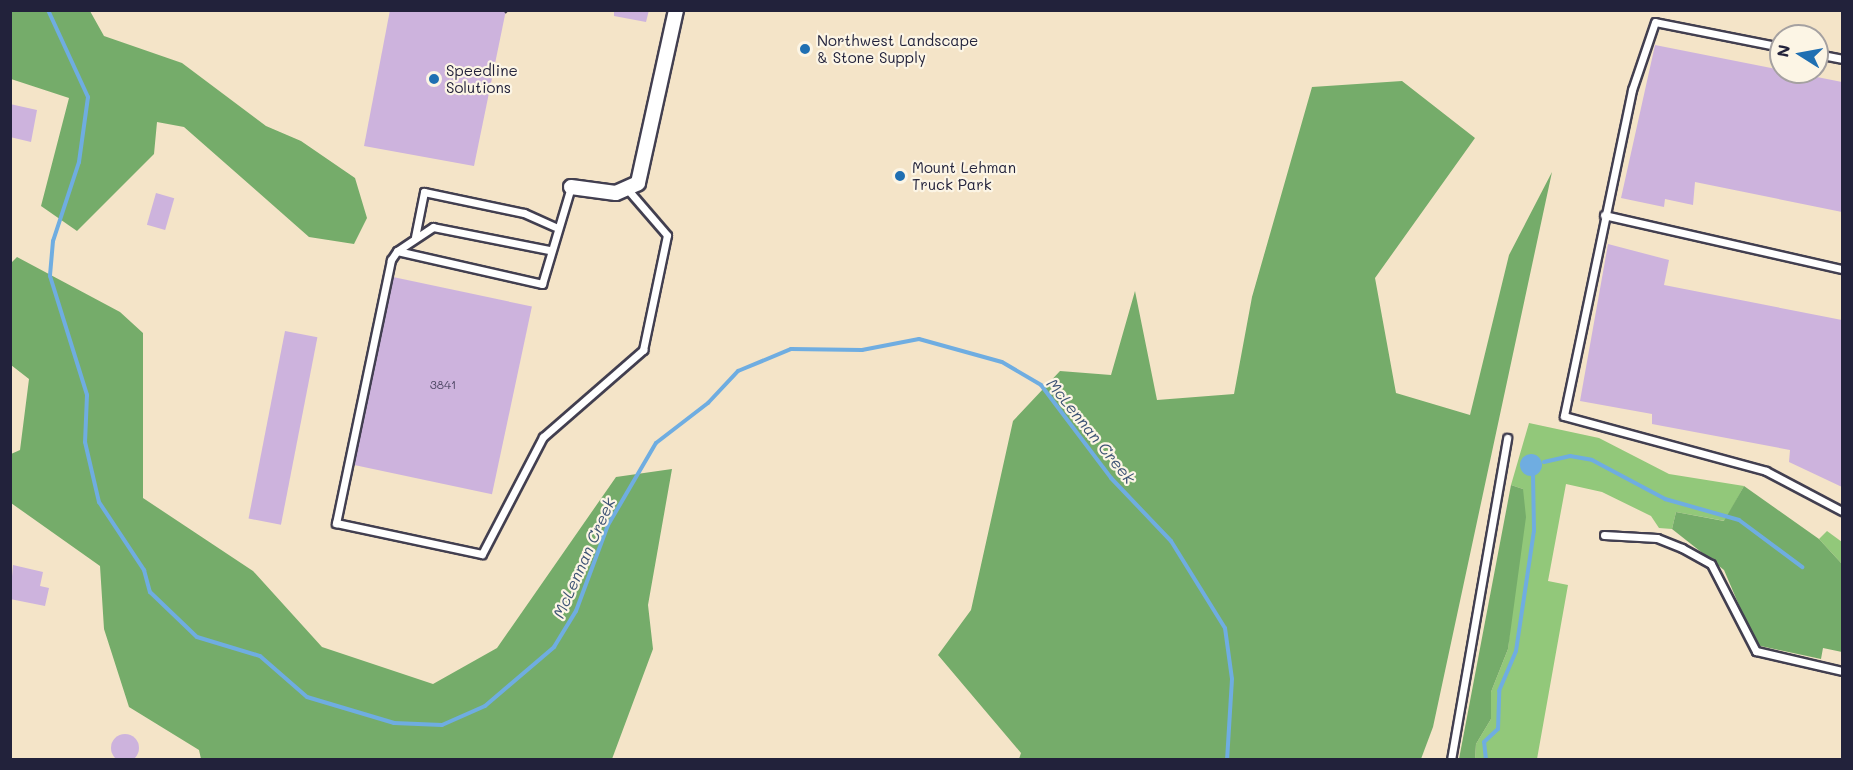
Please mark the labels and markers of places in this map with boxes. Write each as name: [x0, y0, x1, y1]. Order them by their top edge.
place label: Northwest Landscape & Stone Supply: [817, 31, 978, 66]
marker: Northwest Landscape & Stone Supply: [798, 42, 812, 56]
place label: Speedline Solutions: [446, 61, 518, 96]
marker: Speedline Solutions: [427, 72, 441, 86]
place label: Mount Lehman Truck Park: [912, 158, 1016, 193]
marker: Mount Lehman Truck Park: [893, 169, 907, 183]

